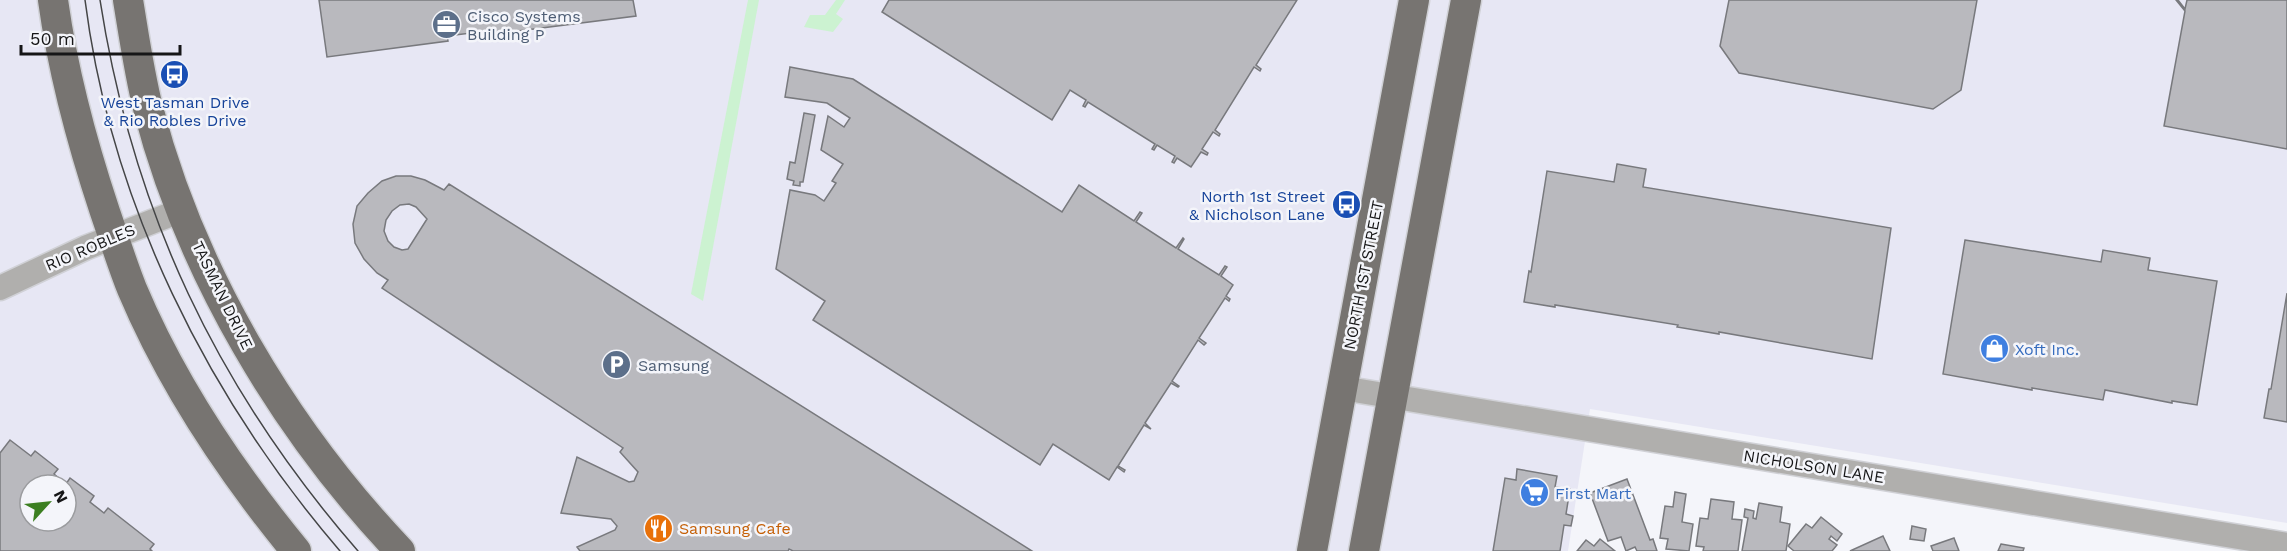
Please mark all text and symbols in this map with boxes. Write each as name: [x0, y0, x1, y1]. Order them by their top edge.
place label: Cisco Systems Building P: [467, 7, 581, 44]
office icon: Cisco Systems Building P: [430, 9, 462, 41]
scale bar: [21, 18, 180, 56]
text: 50 m: [30, 28, 75, 49]
bus stop icon: West Tasman Drive & Rio Robles Drive: [159, 58, 191, 90]
place label: West Tasman Drive & Rio Robles Drive: [100, 93, 250, 130]
place label: North 1st Street & Nicholson Lane: [1189, 187, 1325, 224]
bus stop icon: North 1st Street & Nicholson Lane: [1330, 189, 1362, 221]
street label: NORTH 1ST STREET: [1340, 199, 1387, 351]
street label: RIO ROBLES: [42, 220, 138, 275]
street label: TASMAN DRIVE: [188, 238, 257, 352]
shop icon: Xoft Inc.: [1978, 333, 2010, 365]
place label: Xoft Inc.: [2015, 340, 2079, 359]
parking icon: Samsung: [601, 349, 633, 381]
place label: Samsung: [638, 356, 710, 375]
street label: NICHOLSON LANE: [1742, 446, 1886, 487]
north arrow: [18, 473, 78, 533]
supermarket icon: First Mart: [1518, 477, 1550, 509]
place label: First Mart: [1555, 484, 1631, 503]
text: N: [50, 487, 72, 506]
restaurant icon: Samsung Cafe: [642, 512, 674, 544]
place label: Samsung Cafe: [679, 519, 791, 538]

